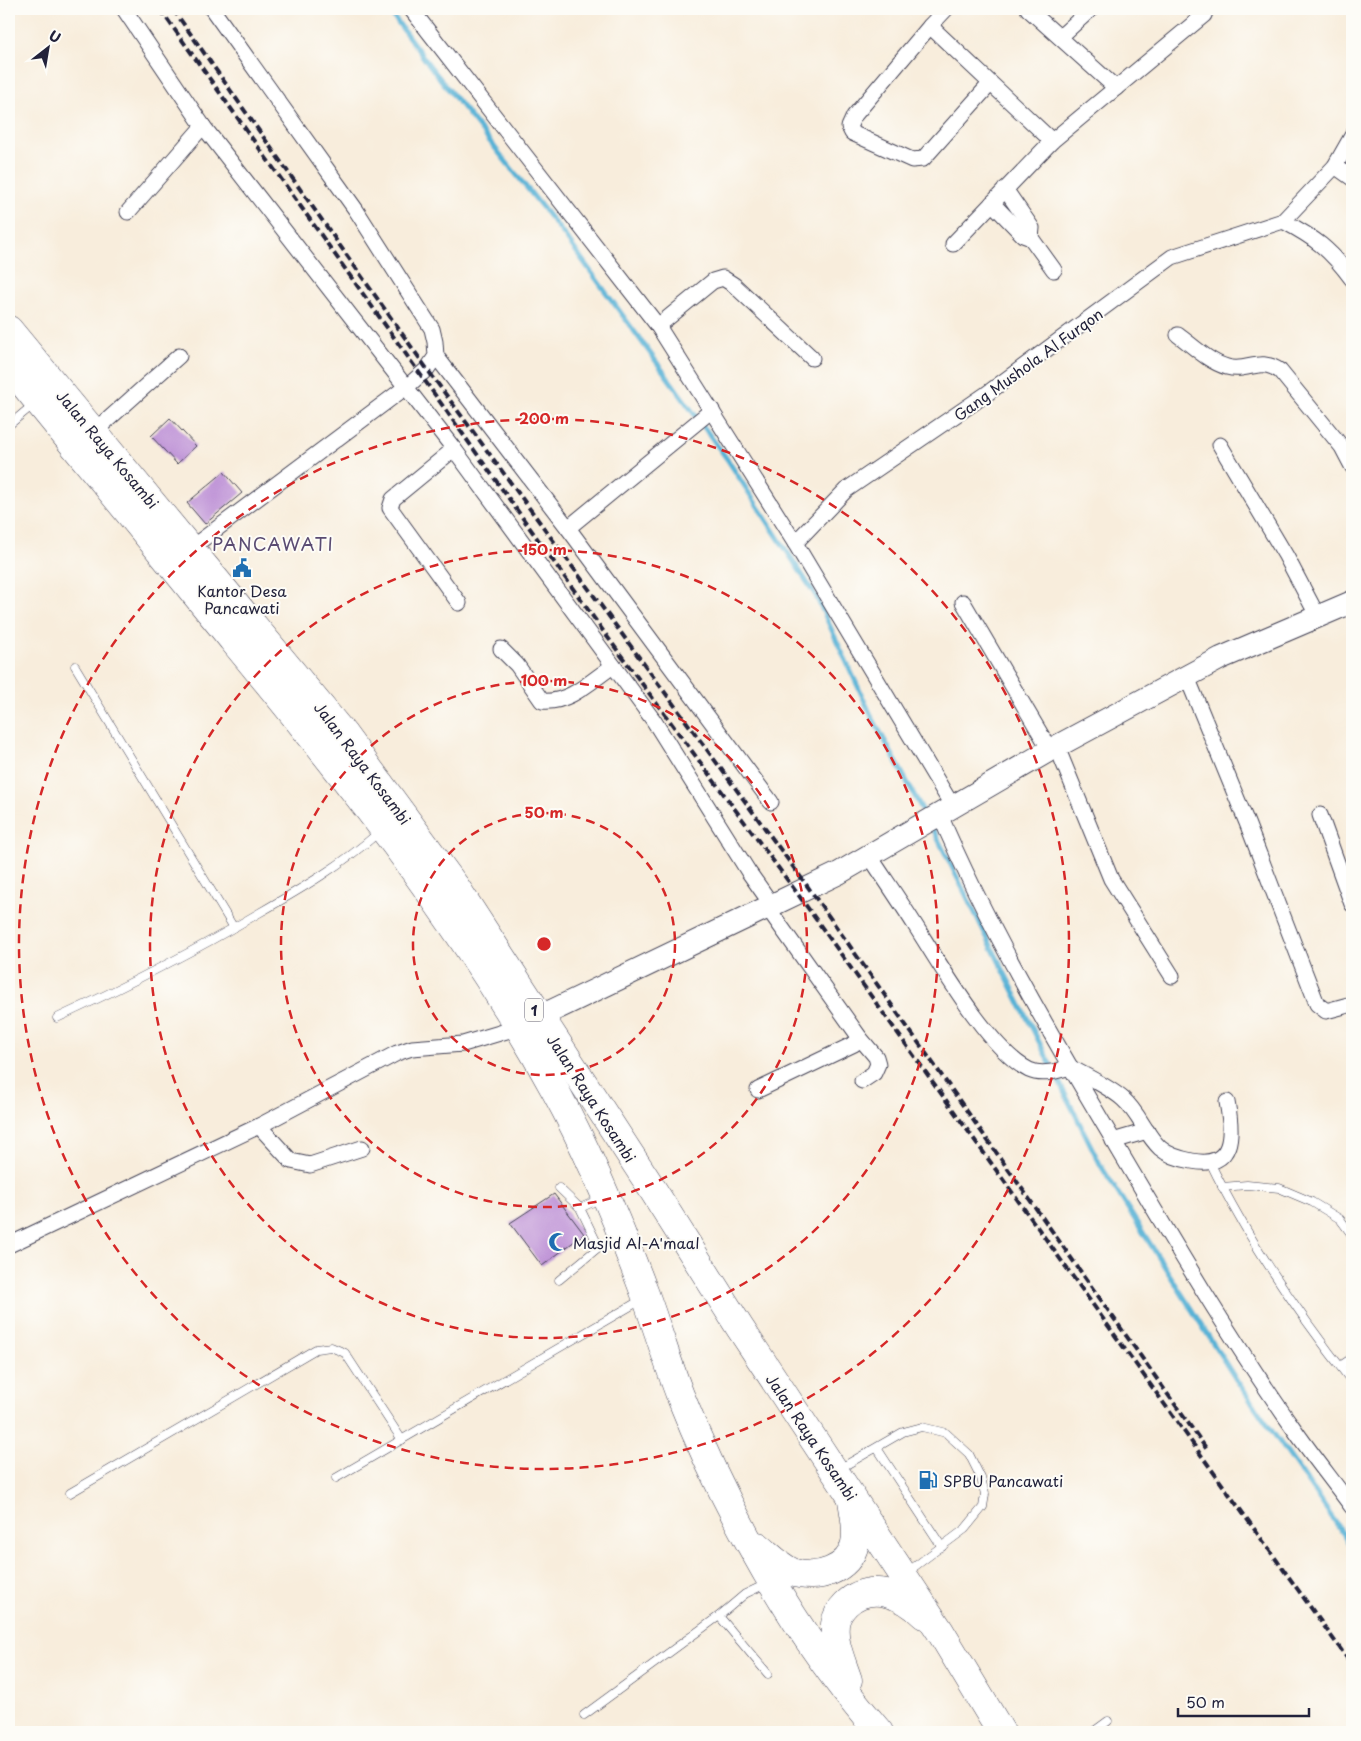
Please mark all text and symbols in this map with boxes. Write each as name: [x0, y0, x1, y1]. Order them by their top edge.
north arrow: [22, 22, 72, 72]
text: U: [45, 25, 65, 48]
street label: Gang Mushola Al Furqon: [949, 302, 1107, 426]
street label: Jalan Raya Kosambi: [51, 385, 165, 513]
text: 200 m: [519, 406, 569, 429]
district label: PANCAWATI: [212, 530, 334, 557]
text: 150 m: [521, 537, 567, 560]
public building icon: Kantor Desa Pancawati: [231, 557, 253, 579]
place label: Kantor Desa Pancawati: [197, 579, 287, 619]
text: 100 m: [521, 668, 567, 691]
street label: Jalan Raya Kosambi: [309, 697, 417, 829]
text: 50 m: [525, 800, 563, 823]
centre of rings: [535, 935, 553, 953]
road number: 1: [525, 998, 543, 1022]
street label: Jalan Raya Kosambi: [542, 1029, 642, 1167]
mosque icon: Masjid Al-A'maal: [547, 1231, 569, 1253]
place label: Masjid Al-A'maal: [573, 1231, 699, 1254]
street label: Jalan Raya Kosambi: [761, 1369, 863, 1505]
fuel station icon: SPBU Pancawati: [917, 1469, 939, 1491]
place label: SPBU Pancawati: [943, 1469, 1063, 1492]
scale bar: [1178, 1686, 1310, 1718]
text: 50 m: [1186, 1690, 1225, 1713]

